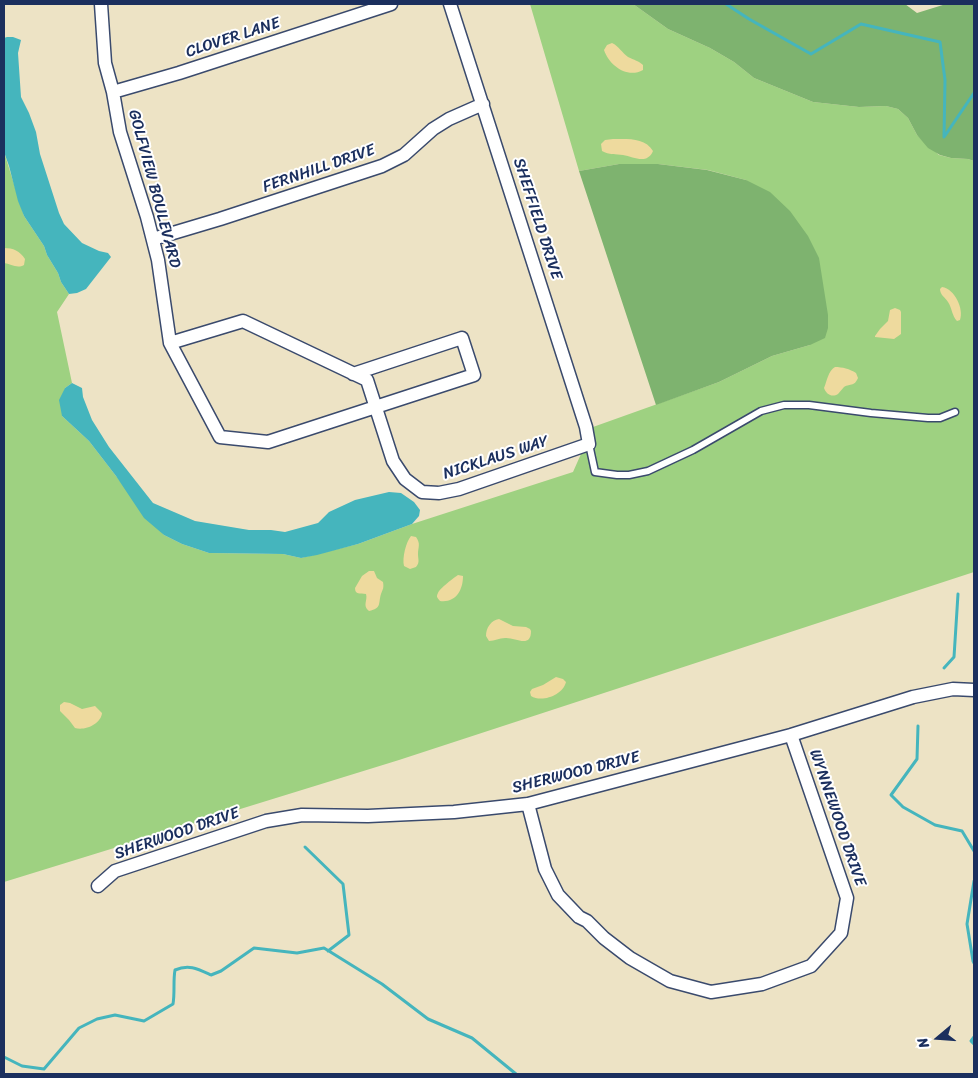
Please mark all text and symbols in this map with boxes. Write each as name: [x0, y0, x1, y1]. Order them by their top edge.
street label: CLOVER LANE: [183, 14, 283, 62]
street label: GOLFVIEW BOULEVARD: [124, 108, 184, 270]
street label: FERNHILL DRIVE: [260, 141, 378, 197]
street label: SHEFFIELD DRIVE: [508, 156, 566, 282]
street label: NICKLAUS WAY: [441, 432, 551, 484]
street label: WYNNEWOOD DRIVE: [805, 747, 869, 889]
street label: SHERWOOD DRIVE: [510, 748, 642, 798]
street label: SHERWOOD DRIVE: [112, 804, 242, 864]
north arrow: [913, 1013, 963, 1063]
text: N: [910, 1034, 937, 1051]

